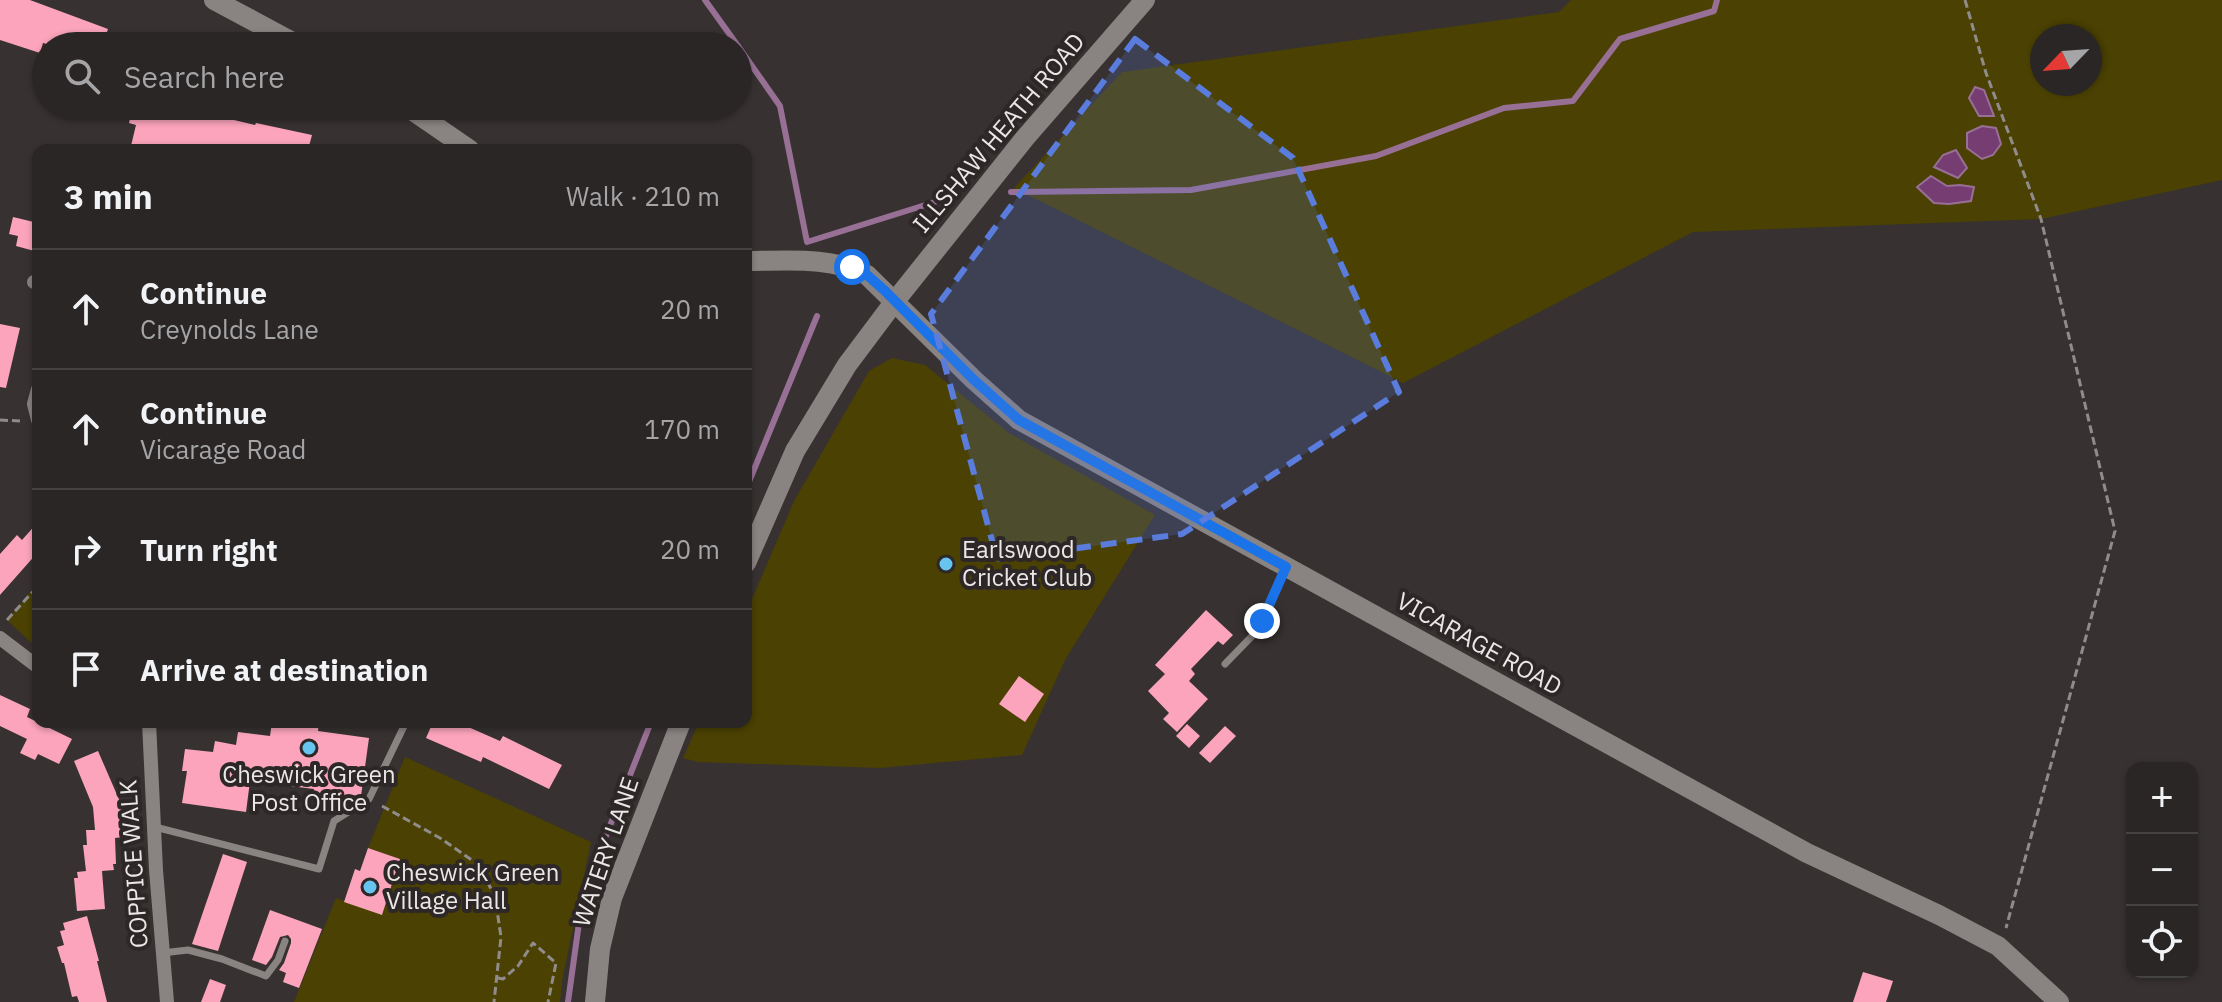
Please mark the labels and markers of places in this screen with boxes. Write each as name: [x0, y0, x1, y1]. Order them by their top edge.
place label: Earlswood Cricket Club: [962, 533, 1092, 593]
marker: Earlswood Cricket Club: [937, 555, 955, 573]
marker: Cheswick Green Post Office: [300, 739, 318, 757]
place label: Cheswick Green Post Office: [222, 758, 396, 818]
place label: Cheswick Green Village Hall: [386, 856, 559, 916]
marker: Cheswick Green Village Hall: [361, 878, 379, 896]

